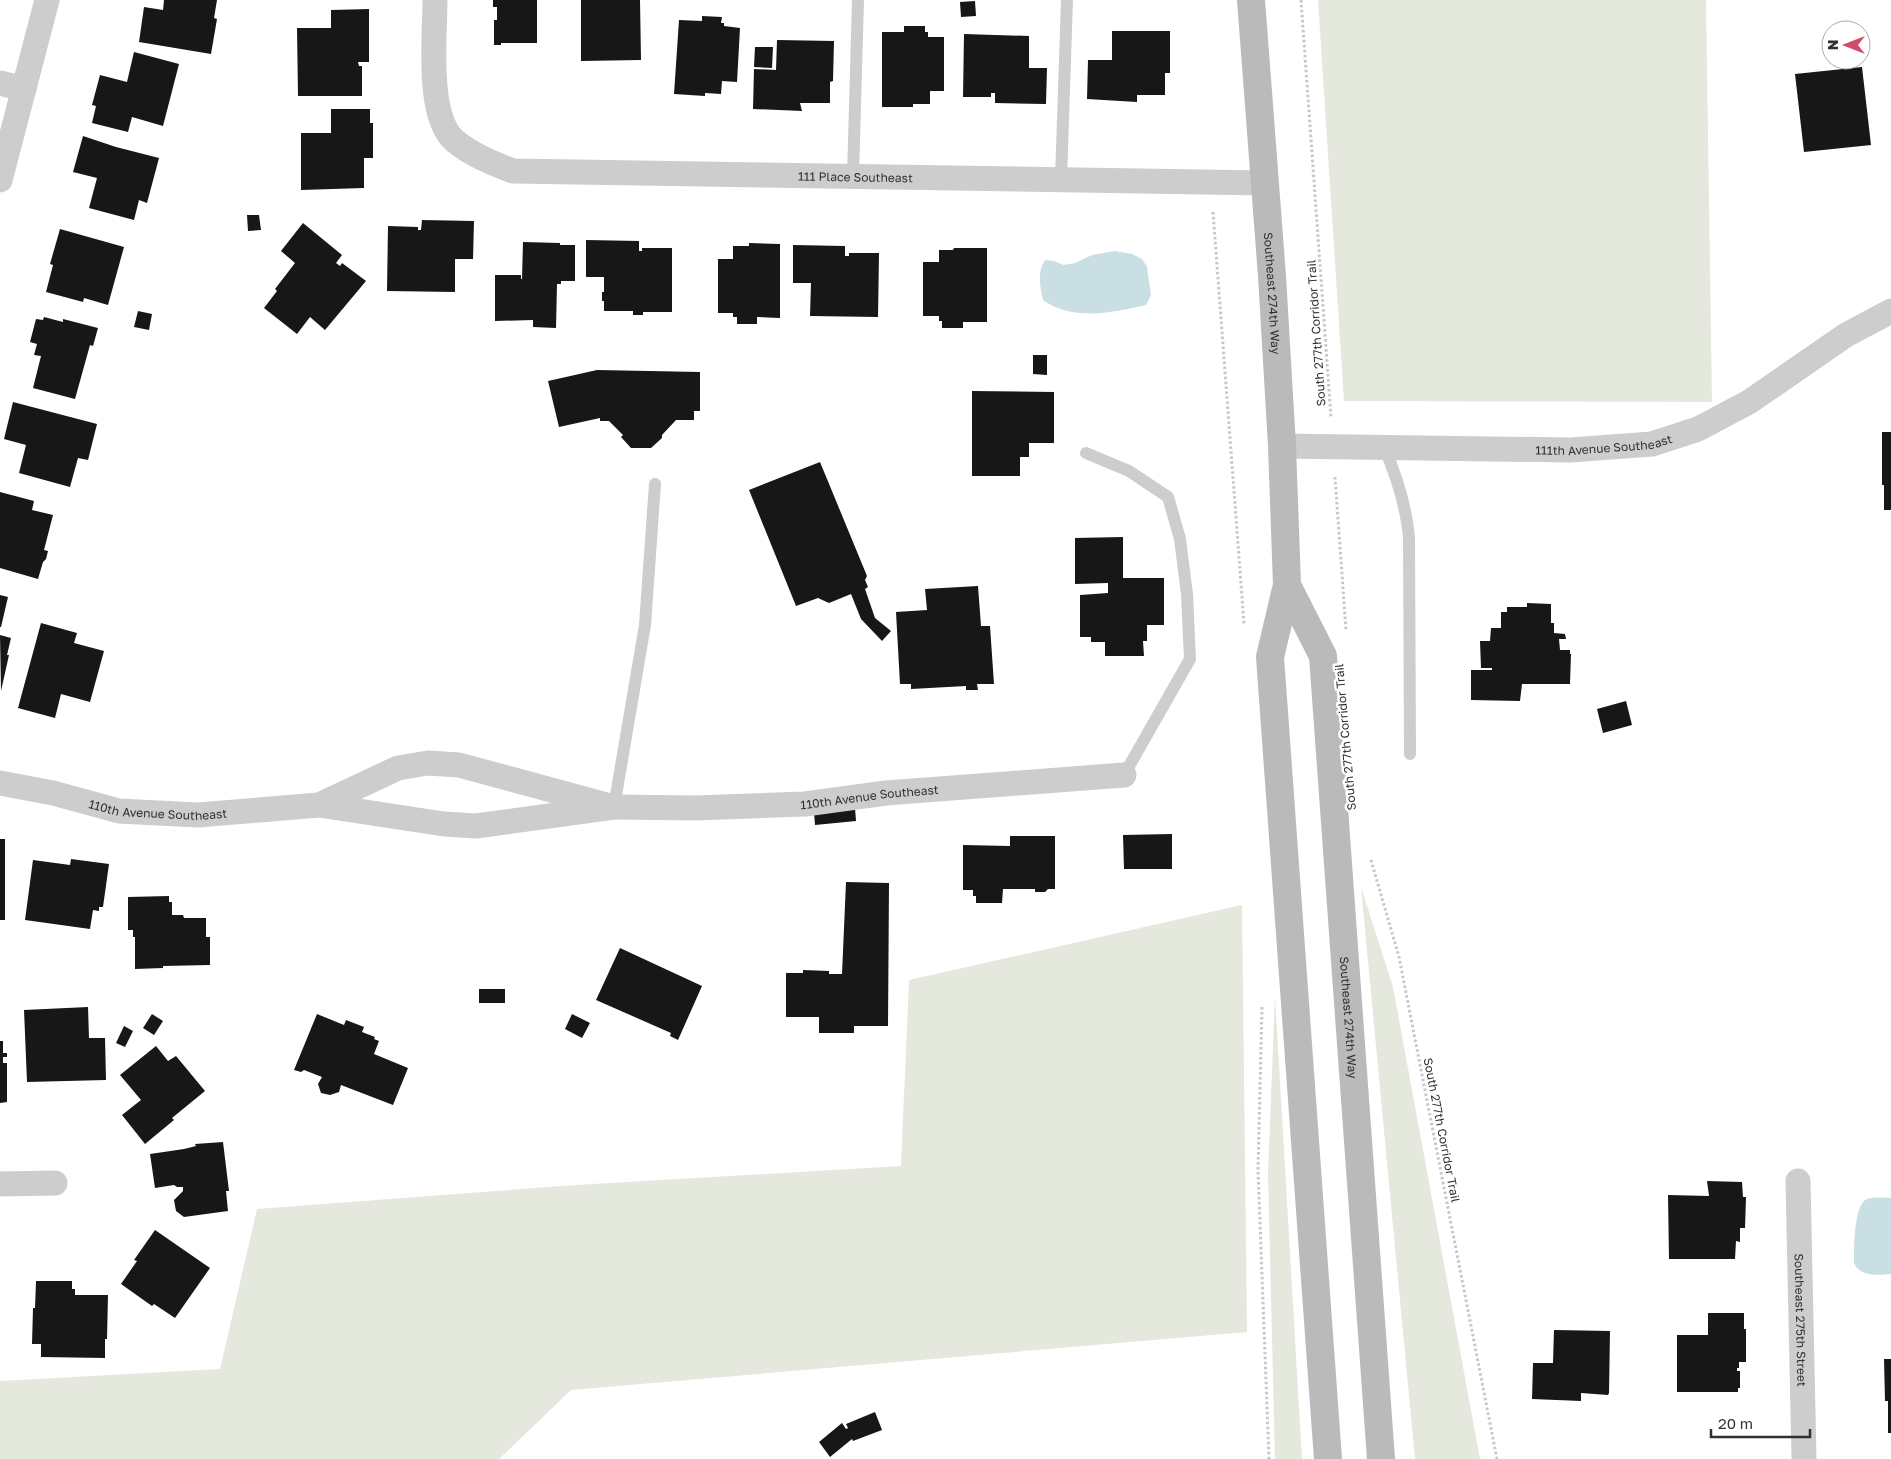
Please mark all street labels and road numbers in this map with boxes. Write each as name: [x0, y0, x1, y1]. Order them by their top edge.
street label: 111 Place Southeast: [798, 168, 913, 185]
street label: Southeast 274th Way: [1261, 231, 1284, 355]
street label: South 277th Corridor Trail: [1303, 259, 1329, 407]
street label: 111th Avenue Southeast: [1535, 430, 1674, 458]
street label: South 277th Corridor Trail: [1331, 663, 1359, 811]
street label: 110th Avenue Southeast: [800, 782, 939, 812]
street label: 110th Avenue Southeast: [87, 796, 228, 823]
street label: Southeast 274th Way: [1337, 956, 1361, 1079]
street label: South 277th Corridor Trail: [1421, 1056, 1463, 1204]
street label: Southeast 275th Street: [1792, 1253, 1810, 1387]

